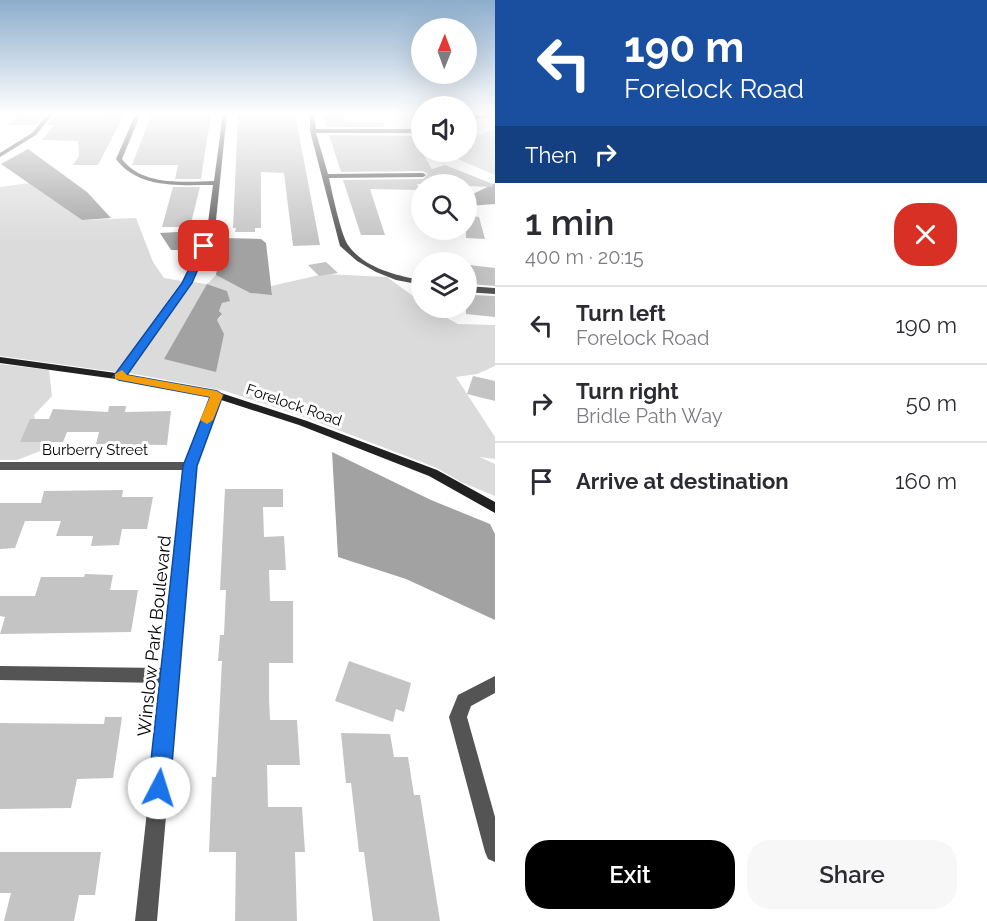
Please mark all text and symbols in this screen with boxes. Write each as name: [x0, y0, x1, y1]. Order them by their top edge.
north arrow: [411, 18, 477, 84]
map controls: [411, 18, 477, 318]
text: 190 m: [624, 23, 744, 72]
icon: left: [525, 24, 603, 102]
text: Forelock Road: [624, 73, 804, 104]
button: sound: [411, 96, 477, 162]
icon: right: [589, 138, 622, 171]
text: Then: [525, 142, 577, 168]
button: search: [411, 174, 477, 240]
text: 1 min: [525, 201, 614, 243]
button: close: [894, 203, 957, 266]
pin: [178, 220, 229, 271]
icon: arrive: [187, 229, 220, 262]
text: 400 m · 20:15: [525, 245, 644, 269]
button: layers: [411, 252, 477, 318]
text: Turn left: [576, 300, 666, 326]
icon: left: [525, 309, 558, 342]
text: 190 m: [895, 312, 957, 338]
text: Forelock Road: [576, 326, 709, 350]
text: Turn right: [576, 378, 679, 404]
street label: Forelock Road: [244, 380, 344, 430]
icon: right: [525, 387, 558, 420]
text: 50 m: [906, 390, 957, 416]
text: Bridle Path Way: [576, 404, 723, 428]
street label: Burberry Street: [42, 441, 148, 459]
icon: arrive: [525, 465, 558, 498]
text: Arrive at destination: [576, 468, 789, 494]
text: 160 m: [895, 468, 957, 494]
street label: Winslow Park Boulevard: [133, 534, 175, 738]
position arrow: [127, 756, 191, 820]
button: Exit: [525, 840, 735, 909]
button: Share: [747, 840, 957, 909]

